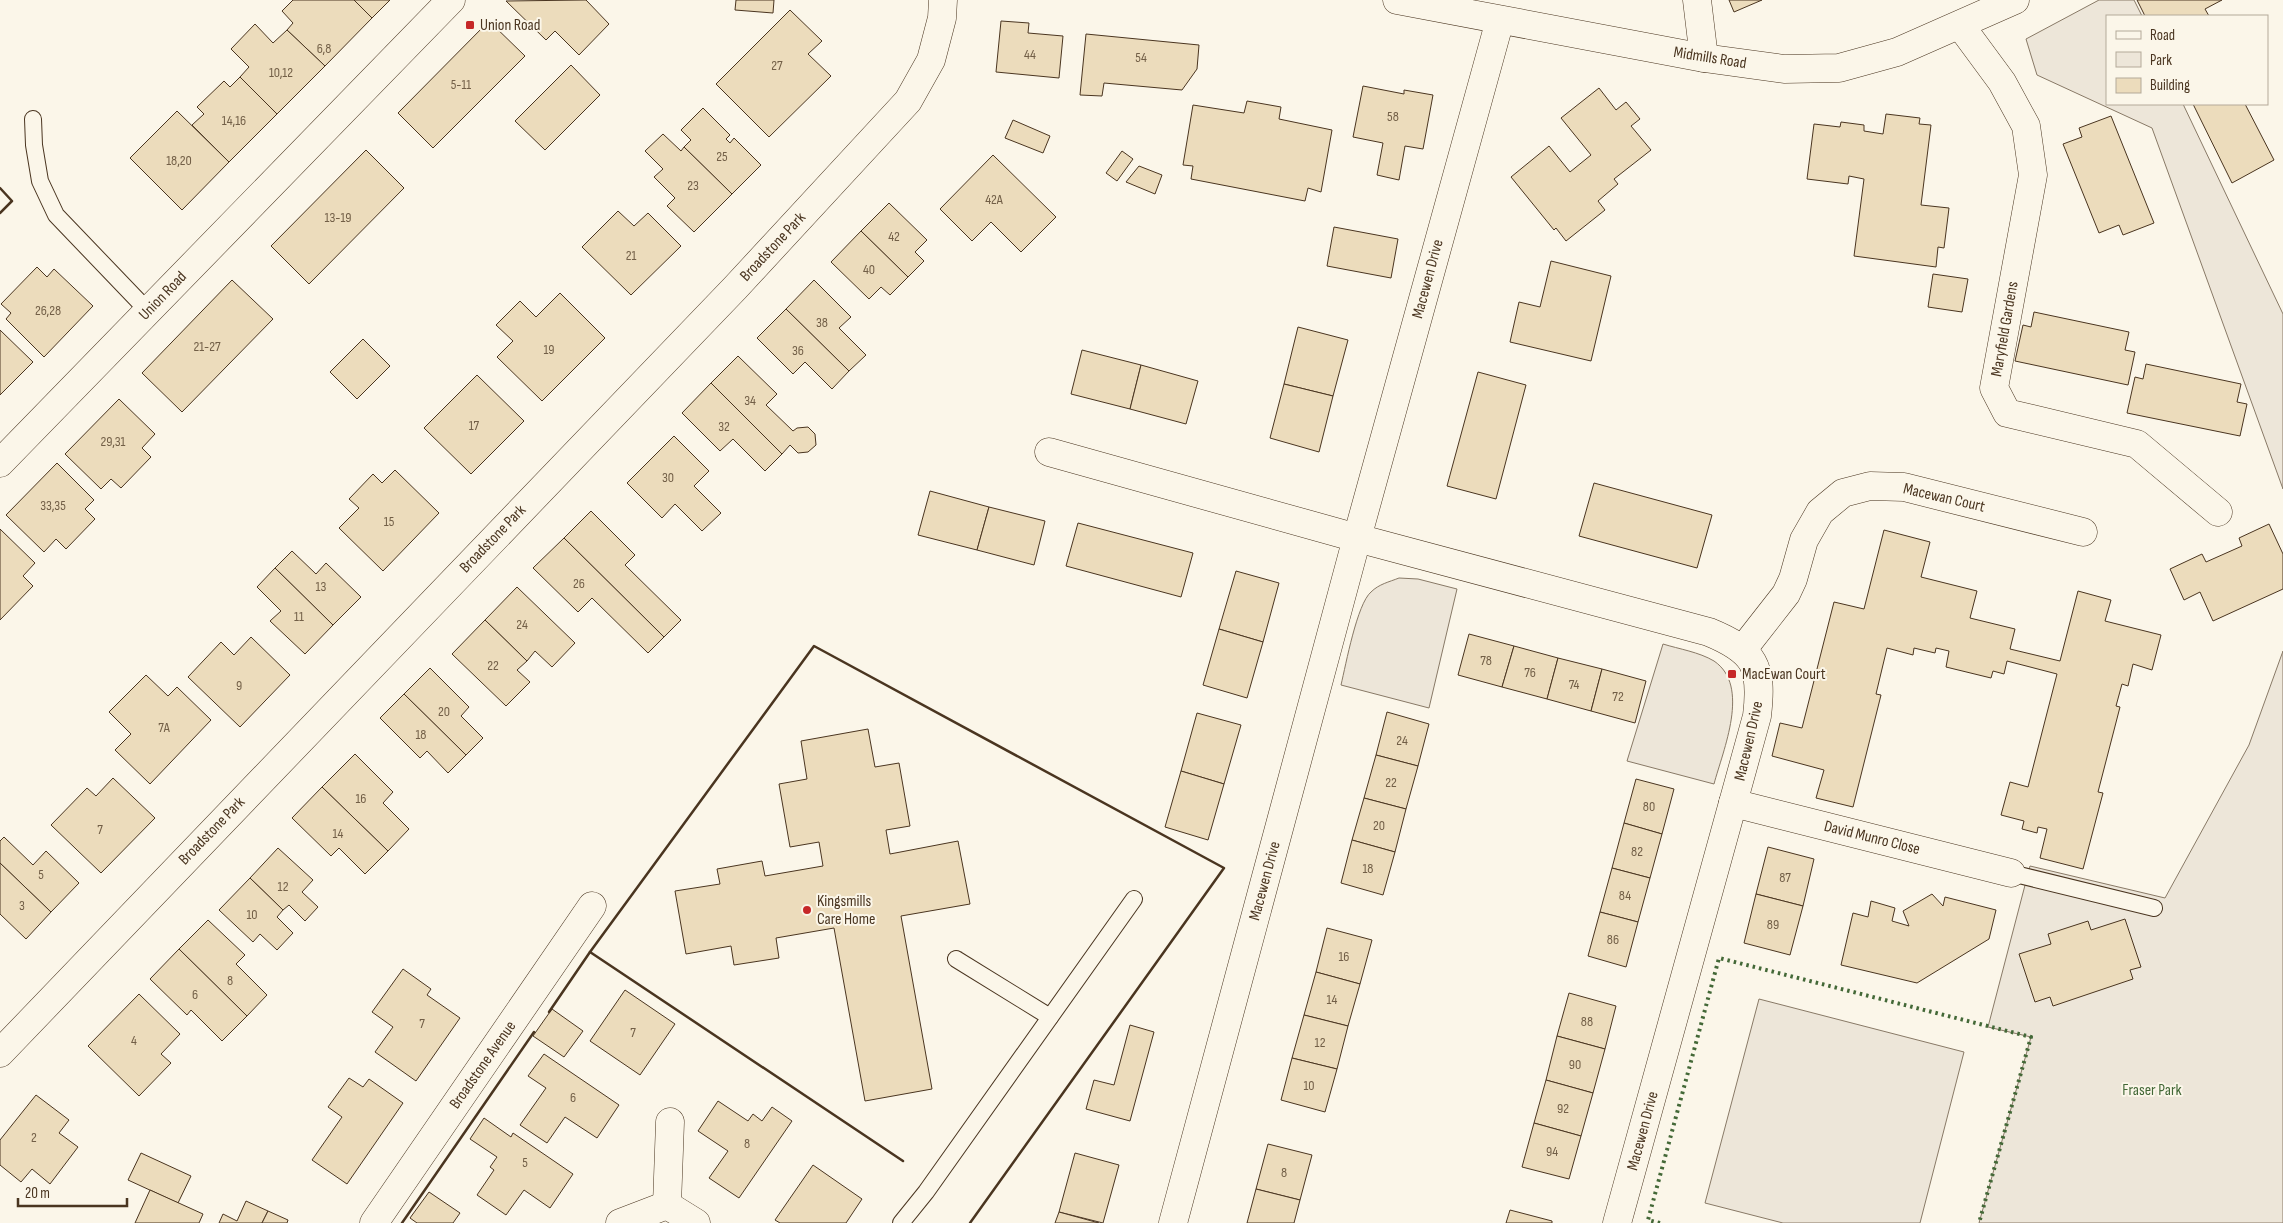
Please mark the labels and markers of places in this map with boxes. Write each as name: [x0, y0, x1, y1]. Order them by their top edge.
place label: Union Road: [480, 16, 540, 35]
marker: Union Road: [464, 19, 476, 31]
place label: MacEwan Court: [1742, 665, 1826, 684]
marker: MacEwan Court: [1726, 668, 1738, 680]
place label: Kingsmills Care Home: [817, 892, 875, 929]
marker: Kingsmills Care Home: [801, 904, 813, 916]

